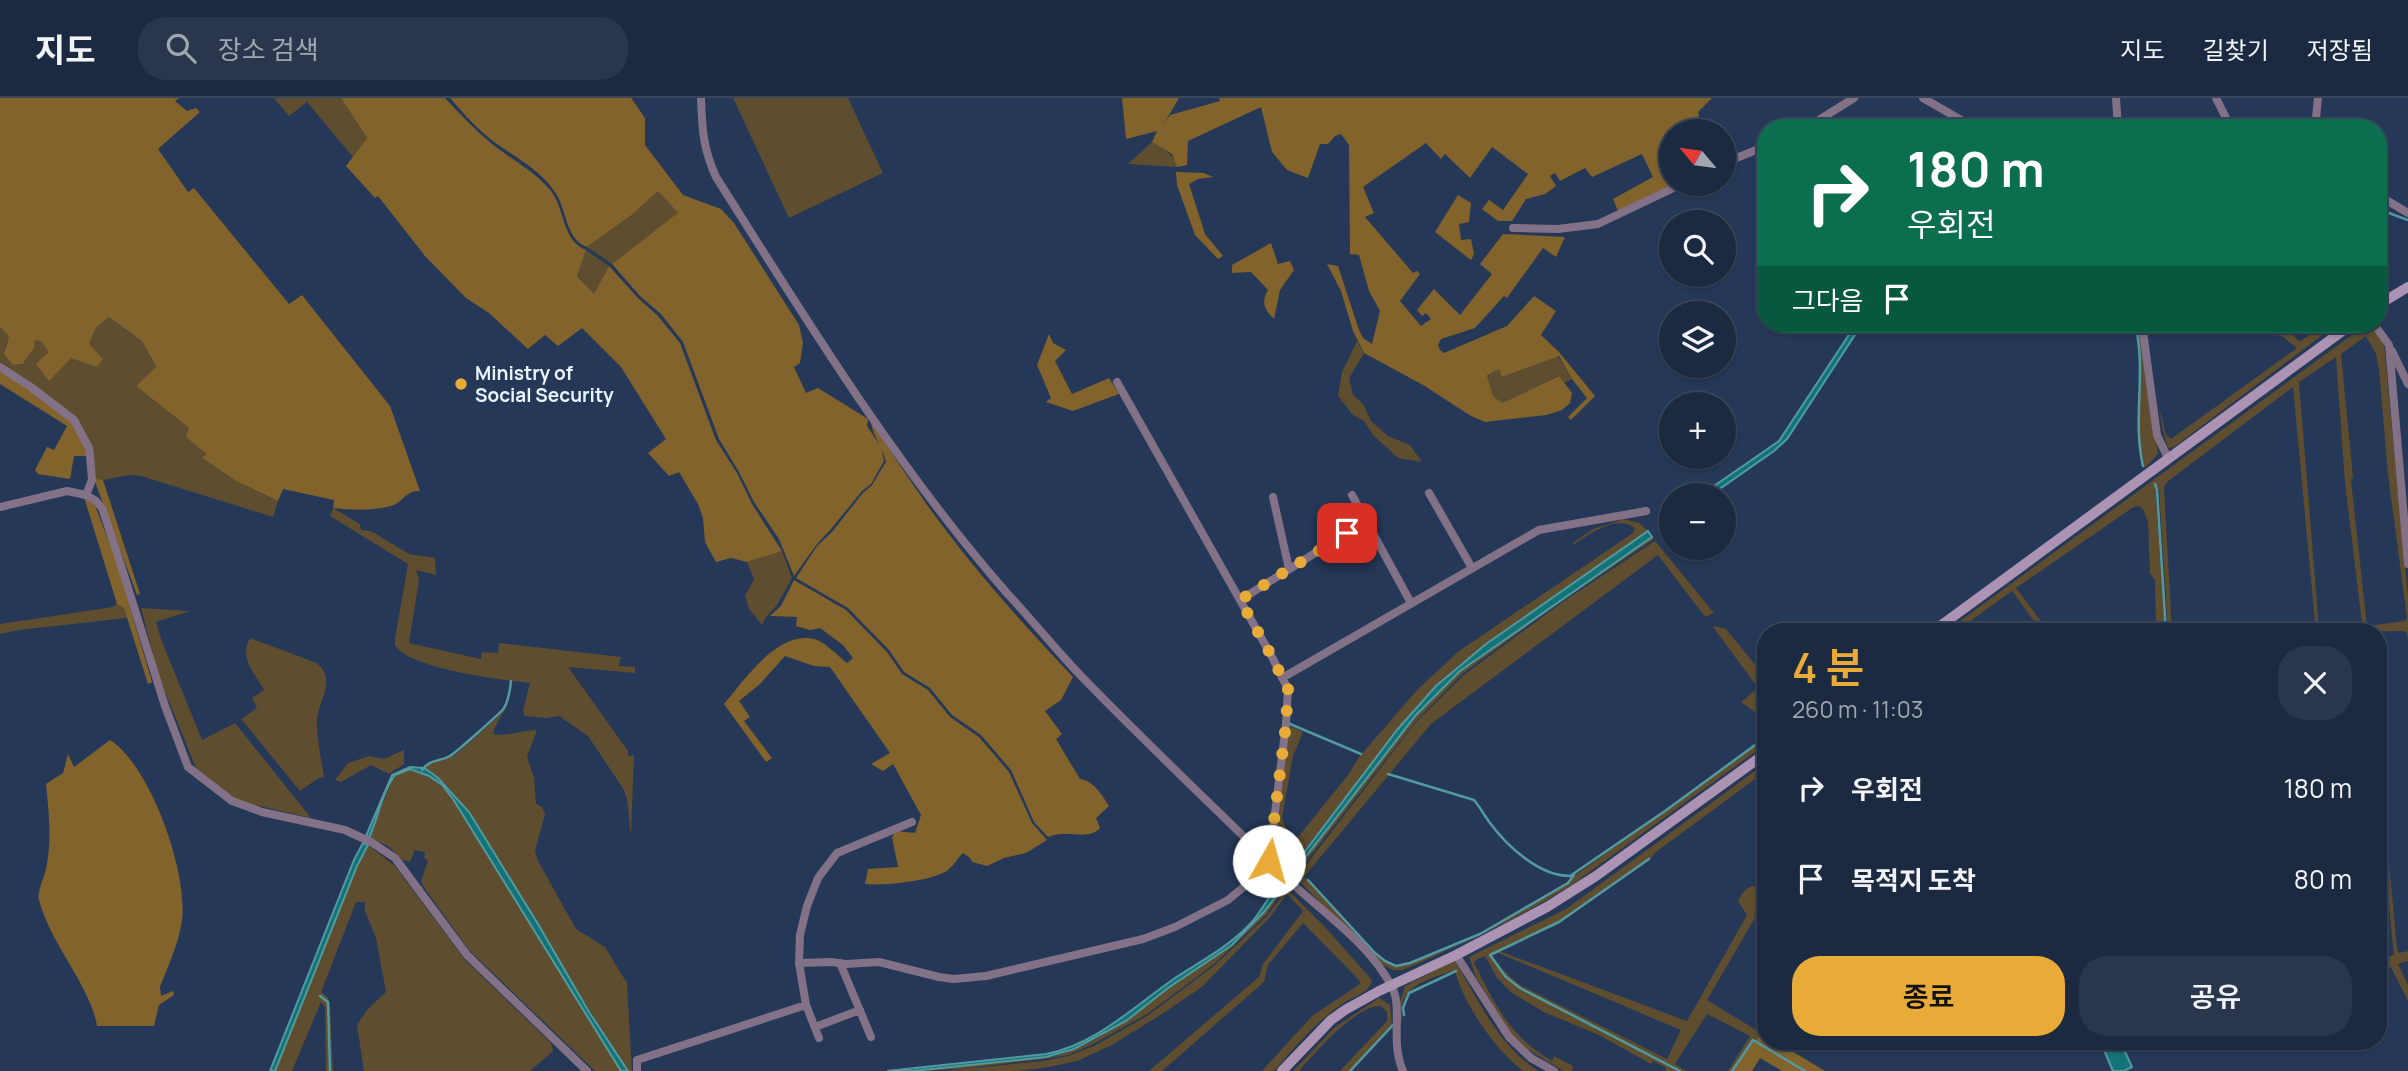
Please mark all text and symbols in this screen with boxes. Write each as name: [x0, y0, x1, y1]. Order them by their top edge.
search box: [138, 17, 628, 80]
text: 지도: [35, 27, 96, 72]
icon: search: [162, 29, 200, 67]
text: 장소 검색: [218, 31, 319, 67]
text: 지도: [2120, 33, 2165, 66]
text: 길찾기: [2203, 33, 2269, 66]
text: 저장됨: [2307, 33, 2373, 66]
north arrow: [1659, 119, 1736, 196]
map controls: [1659, 119, 1736, 560]
text: 180 m: [1907, 135, 2045, 202]
icon: right: [1792, 147, 1883, 238]
text: 우회전: [1907, 202, 1995, 246]
button: search: [1659, 210, 1736, 287]
icon: arrive: [1878, 280, 1916, 318]
text: 그다음: [1792, 282, 1864, 318]
button: layers: [1659, 301, 1736, 378]
place label: Ministry of Social Security: [475, 360, 614, 408]
marker: Ministry of Social Security: [453, 376, 469, 392]
button: +: [1659, 392, 1736, 469]
button: −: [1659, 483, 1736, 560]
pin: [1317, 503, 1377, 563]
icon: arrive: [1328, 514, 1366, 552]
text: 4 분: [1792, 638, 1864, 696]
button: close: [2278, 646, 2352, 720]
text: 260 m · 11:03: [1792, 693, 1924, 725]
icon: right: [1792, 769, 1830, 807]
text: 180 m: [2284, 770, 2352, 806]
text: 우회전: [1851, 771, 1923, 807]
position arrow: [1232, 824, 1306, 898]
icon: arrive: [1792, 860, 1830, 898]
text: 80 m: [2294, 861, 2352, 897]
text: 목적지 도착: [1851, 862, 1976, 898]
button: 종료: [1792, 956, 2065, 1036]
button: 공유: [2079, 956, 2352, 1036]

